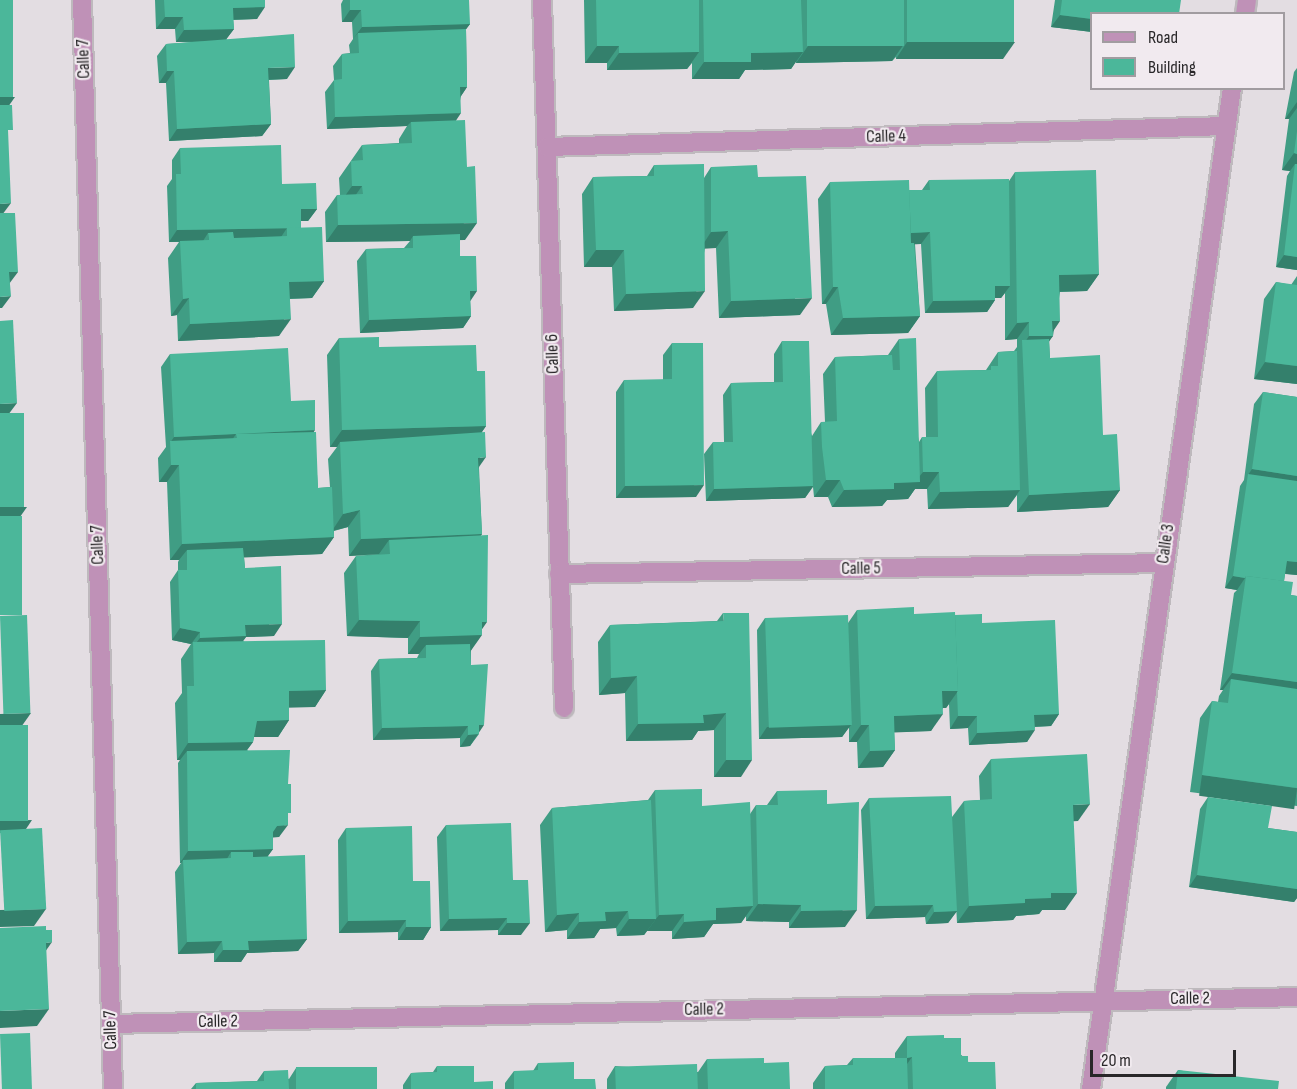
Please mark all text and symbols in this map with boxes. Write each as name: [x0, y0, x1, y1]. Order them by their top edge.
legend: [1090, 12, 1285, 90]
text: Road: [1148, 27, 1178, 48]
street label: Calle 7: [73, 39, 95, 79]
text: Building: [1148, 57, 1196, 78]
street label: Calle 4: [866, 126, 906, 148]
street label: Calle 6: [542, 334, 564, 374]
street label: Calle 3: [1153, 523, 1179, 565]
street label: Calle 7: [87, 525, 109, 565]
street label: Calle 5: [841, 558, 881, 580]
street label: Calle 2: [1170, 988, 1210, 1010]
street label: Calle 2: [684, 999, 724, 1021]
street label: Calle 7: [100, 1010, 122, 1050]
street label: Calle 2: [198, 1011, 238, 1033]
scale bar: [1093, 1038, 1238, 1076]
text: 20 m: [1101, 1050, 1131, 1071]

